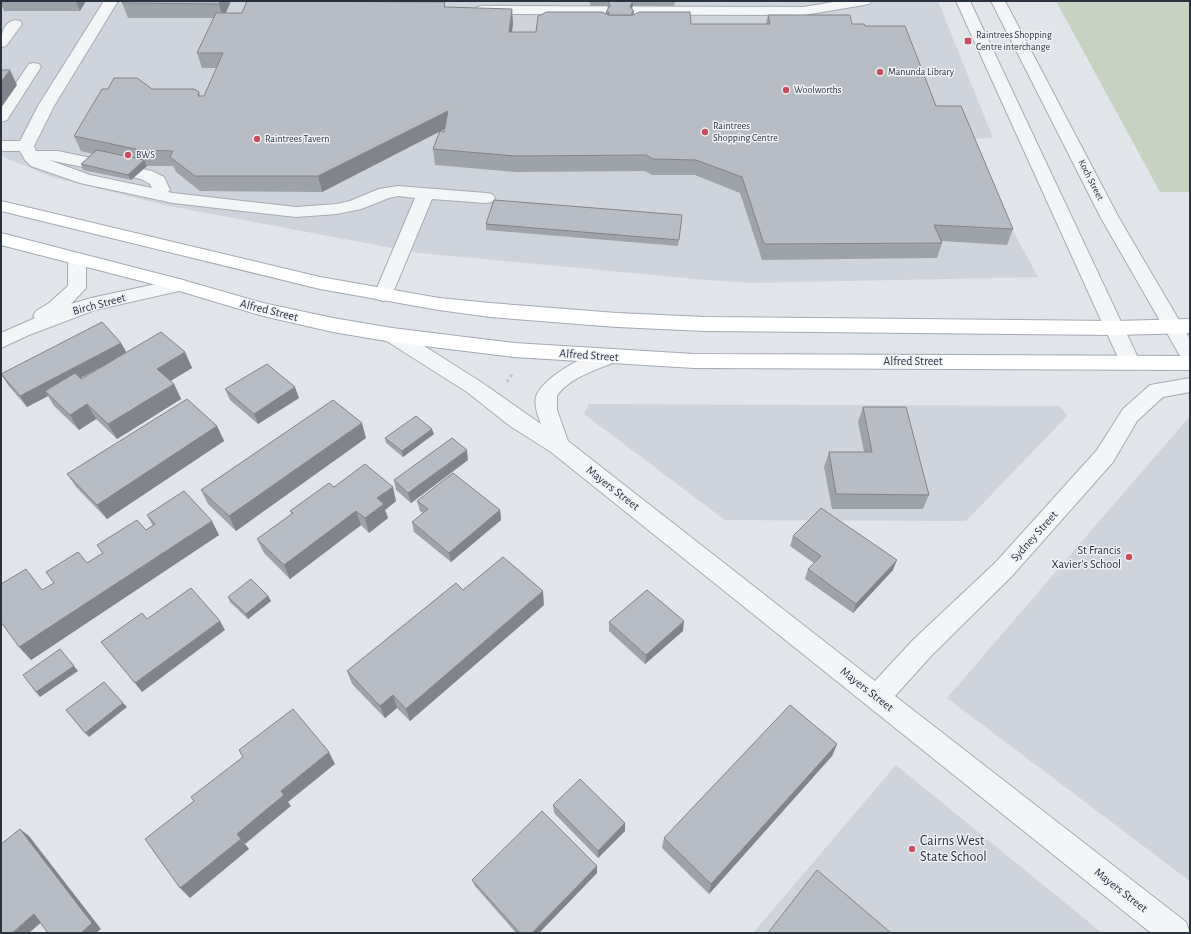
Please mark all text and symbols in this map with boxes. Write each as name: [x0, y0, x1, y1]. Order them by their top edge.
place label: Raintrees Shopping Centre interchange: [976, 30, 1052, 52]
marker: Raintrees Shopping Centre interchange: [963, 36, 973, 46]
marker: Manunda Library: [875, 67, 885, 77]
place label: Manunda Library: [888, 67, 955, 77]
marker: Woolworths: [781, 85, 791, 95]
place label: Woolworths: [794, 85, 842, 95]
place label: Raintrees Shopping Centre: [713, 121, 778, 143]
marker: Raintrees Shopping Centre: [700, 127, 710, 137]
marker: Raintrees Tavern: [252, 134, 262, 144]
place label: Raintrees Tavern: [265, 134, 329, 144]
marker: BWS: [123, 150, 133, 160]
place label: BWS: [136, 150, 155, 160]
street label: Koch Street: [1076, 158, 1106, 203]
street label: Birch Street: [71, 291, 127, 317]
street label: Alfred Street: [239, 297, 299, 323]
street label: Alfred Street: [559, 347, 619, 363]
street label: Alfred Street: [883, 355, 943, 367]
street label: Mayers Street: [584, 464, 642, 513]
street label: Sydney Street: [1008, 508, 1061, 564]
place label: St Francis Xavier's School: [1052, 544, 1121, 570]
marker: St Francis Xavier's School: [1124, 552, 1134, 562]
street label: Mayers Street: [838, 665, 896, 714]
place label: Cairns West State School: [920, 834, 987, 864]
marker: Cairns West State School: [907, 844, 917, 854]
street label: Mayers Street: [1092, 866, 1150, 915]

